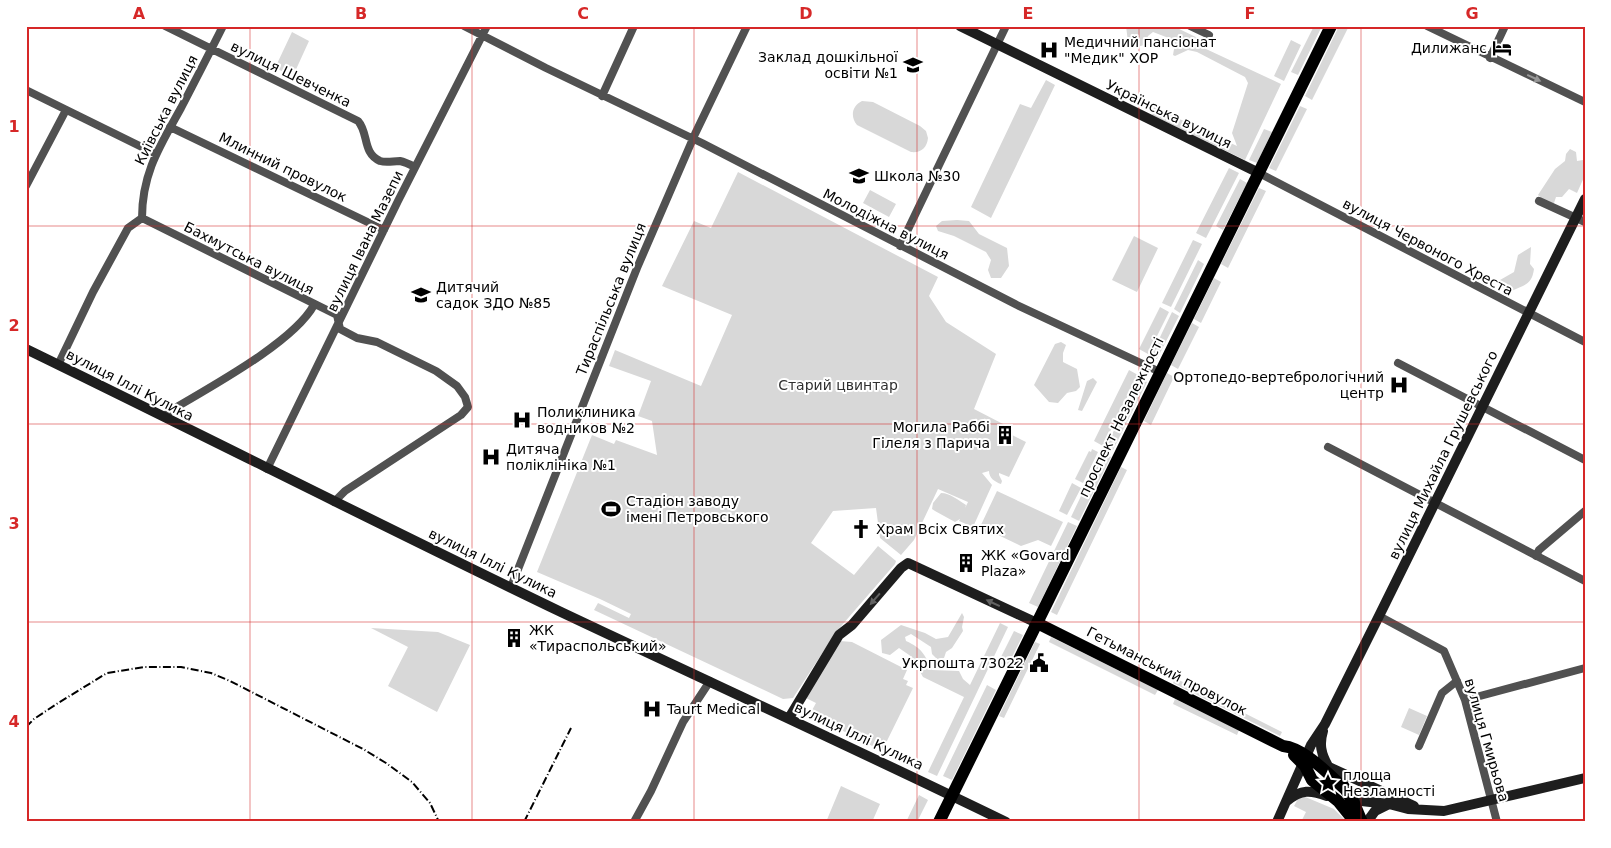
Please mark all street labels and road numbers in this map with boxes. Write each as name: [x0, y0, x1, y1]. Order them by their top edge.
street label: вулиця Шевченка: [228, 38, 354, 110]
street label: Київська вулиця: [131, 52, 201, 168]
street label: Українська вулиця: [1104, 77, 1234, 151]
street label: Млинний провулок: [216, 129, 350, 205]
street label: вулиця Івана Мазепи: [324, 168, 406, 314]
street label: Молодіжна вулиця: [820, 185, 952, 263]
street label: вулиця Червоного Хреста: [1340, 195, 1516, 299]
street label: Бахмутська вулиця: [181, 218, 317, 298]
street label: Тираспільська вулиця: [573, 220, 649, 379]
street label: проспект Незалежності: [1075, 334, 1167, 500]
street label: вулиця Іллі Кулика: [64, 346, 196, 424]
street label: вулиця Михайла Грушевського: [1385, 348, 1501, 562]
street label: вулиця Іллі Кулика: [426, 525, 560, 601]
street label: Гетьманський провулок: [1084, 623, 1250, 719]
street label: вулиця Гмирьова: [1462, 676, 1512, 804]
street label: вулиця Іллі Кулика: [792, 699, 926, 773]

